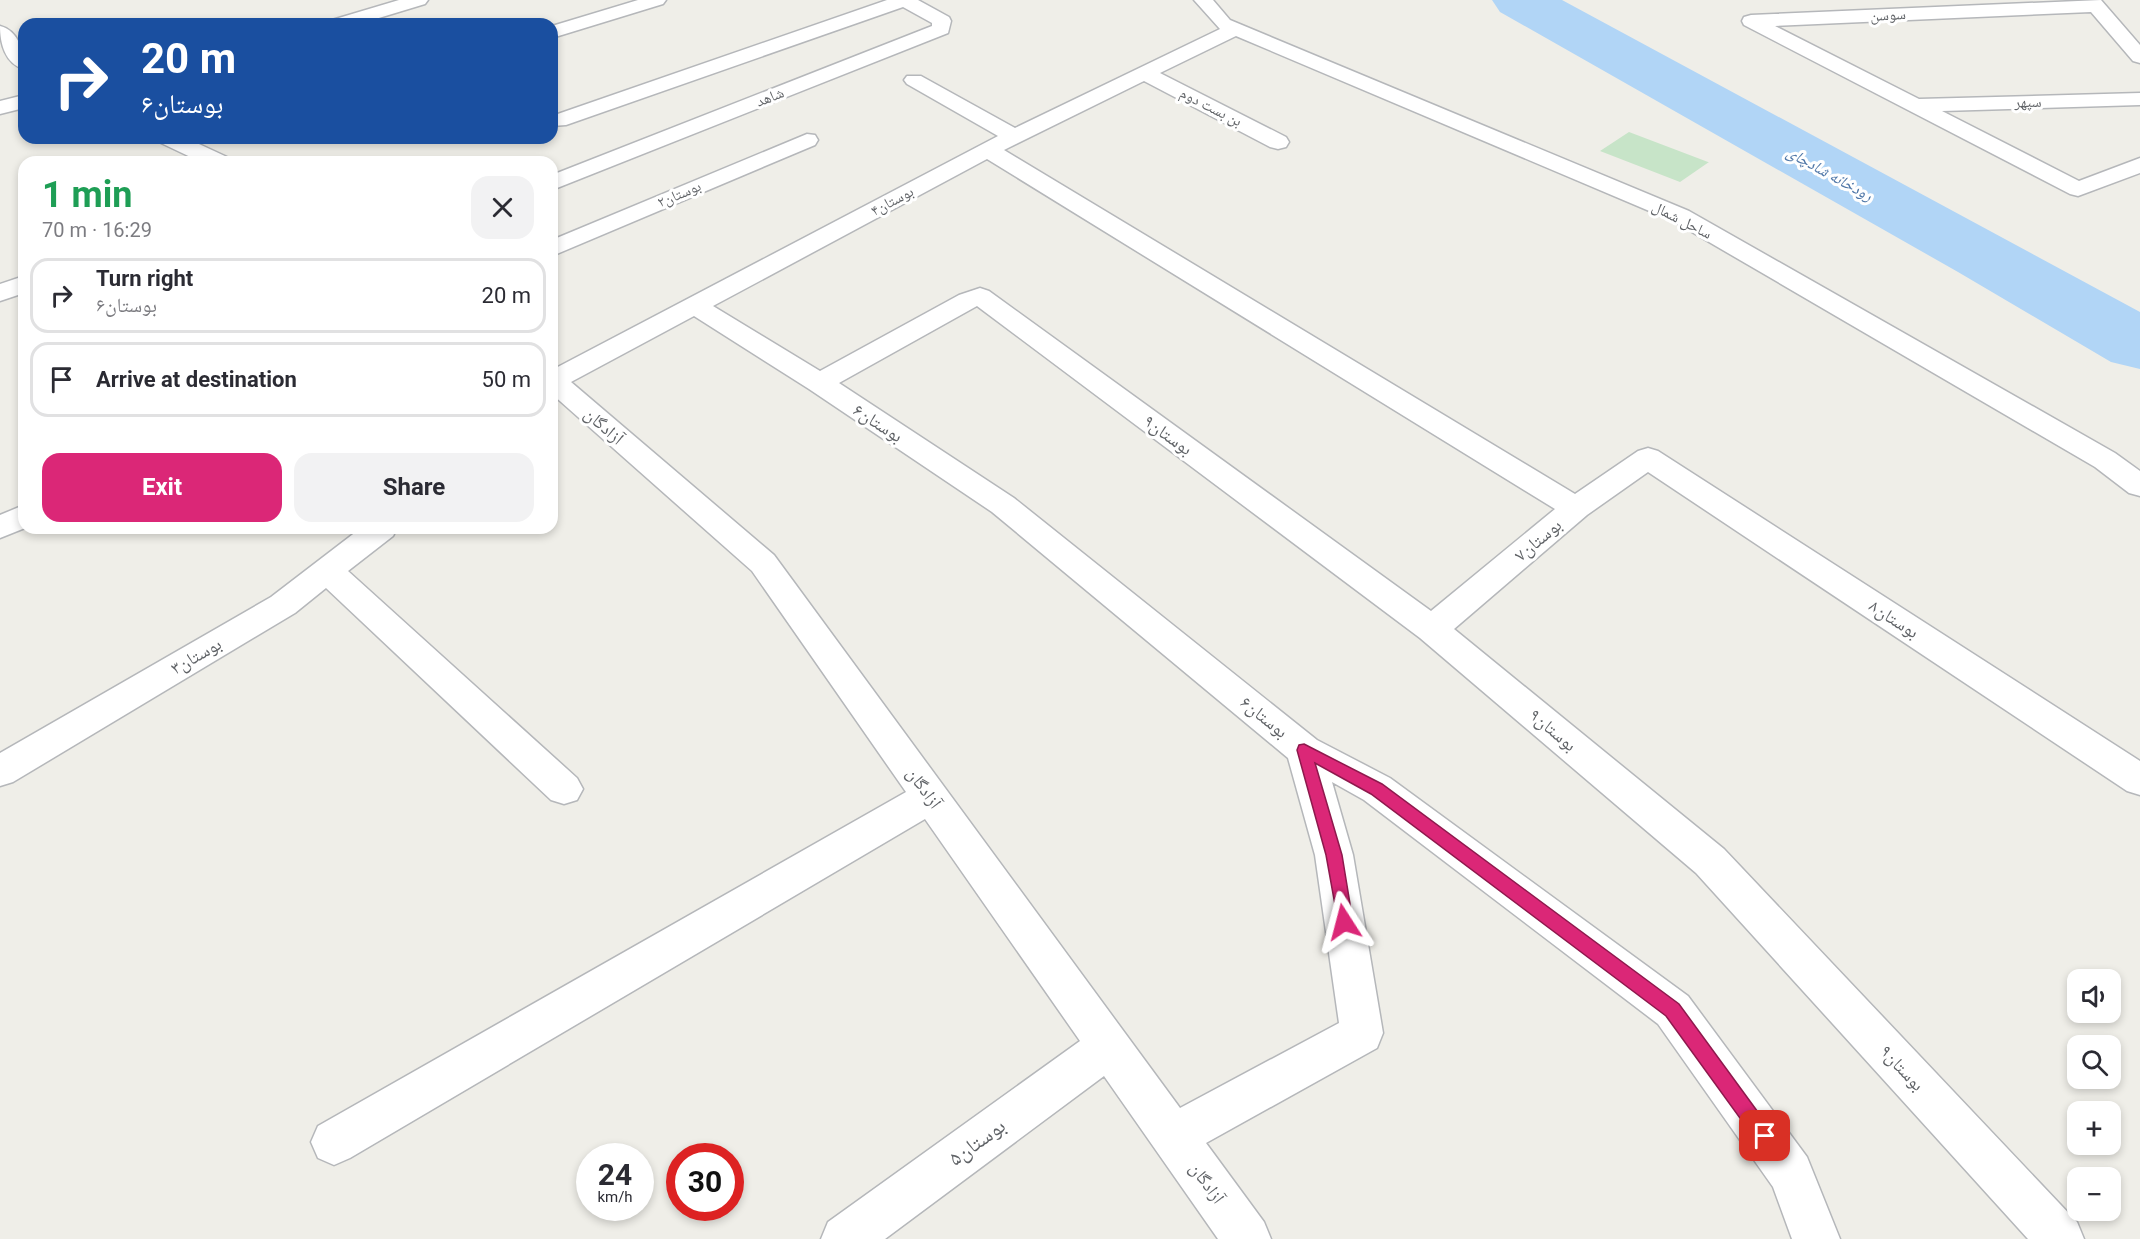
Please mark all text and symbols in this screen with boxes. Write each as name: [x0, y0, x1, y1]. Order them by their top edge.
street label: سوسن: [1870, 5, 1906, 26]
text: 20 m: [141, 34, 236, 83]
icon: right: [42, 42, 120, 120]
street label: شاهد: [754, 83, 787, 110]
street label: بن بست دوم: [1177, 84, 1245, 131]
text: بوستان۶: [141, 88, 223, 120]
street label: سپهر: [2013, 93, 2042, 111]
water label: رودخانه شادچای: [1783, 142, 1876, 206]
text: 1 min: [42, 174, 133, 216]
button: close: [471, 176, 534, 239]
street label: بوستان۲: [654, 177, 704, 212]
street label: بوستان۴: [868, 182, 917, 221]
street label: ساحل شمال: [1649, 197, 1715, 244]
text: 70 m · 16:29: [42, 218, 152, 242]
text: Turn right: [96, 266, 193, 291]
icon: right: [45, 279, 78, 312]
text: 20 m: [482, 283, 531, 308]
text: بوستان۶: [96, 293, 157, 317]
icon: arrive: [45, 363, 78, 396]
text: Arrive at destination: [96, 367, 297, 392]
text: 50 m: [482, 367, 531, 392]
street label: بوستان۶: [849, 399, 907, 447]
street label: آزادگان: [580, 403, 629, 450]
street label: بوستان۹: [1139, 410, 1197, 460]
button: Exit: [42, 453, 282, 522]
button: Share: [294, 453, 534, 522]
street label: بوستان۷: [1510, 514, 1566, 566]
street label: بوستان۸: [1865, 595, 1923, 643]
street label: بوستان۳: [167, 633, 225, 679]
street label: بوستان۶: [1236, 691, 1292, 743]
street label: بوستان۹: [1525, 704, 1581, 756]
street label: آزادگان: [902, 763, 947, 813]
position arrow: [1312, 890, 1376, 954]
map controls: [2067, 969, 2121, 1221]
button: sound: [2067, 969, 2121, 1023]
button: search: [2067, 1035, 2121, 1089]
street label: بوستان۹: [1875, 1040, 1929, 1096]
button: +: [2067, 1101, 2121, 1155]
pin: [1739, 1110, 1790, 1161]
street label: بوستان۵: [944, 1113, 1010, 1171]
icon: arrive: [1748, 1119, 1781, 1152]
speed limit sign: 30: [666, 1143, 744, 1221]
text: 24: [598, 1157, 632, 1192]
street label: آزادگان: [1185, 1158, 1230, 1208]
button: −: [2067, 1167, 2121, 1221]
text: km/h: [597, 1188, 633, 1206]

